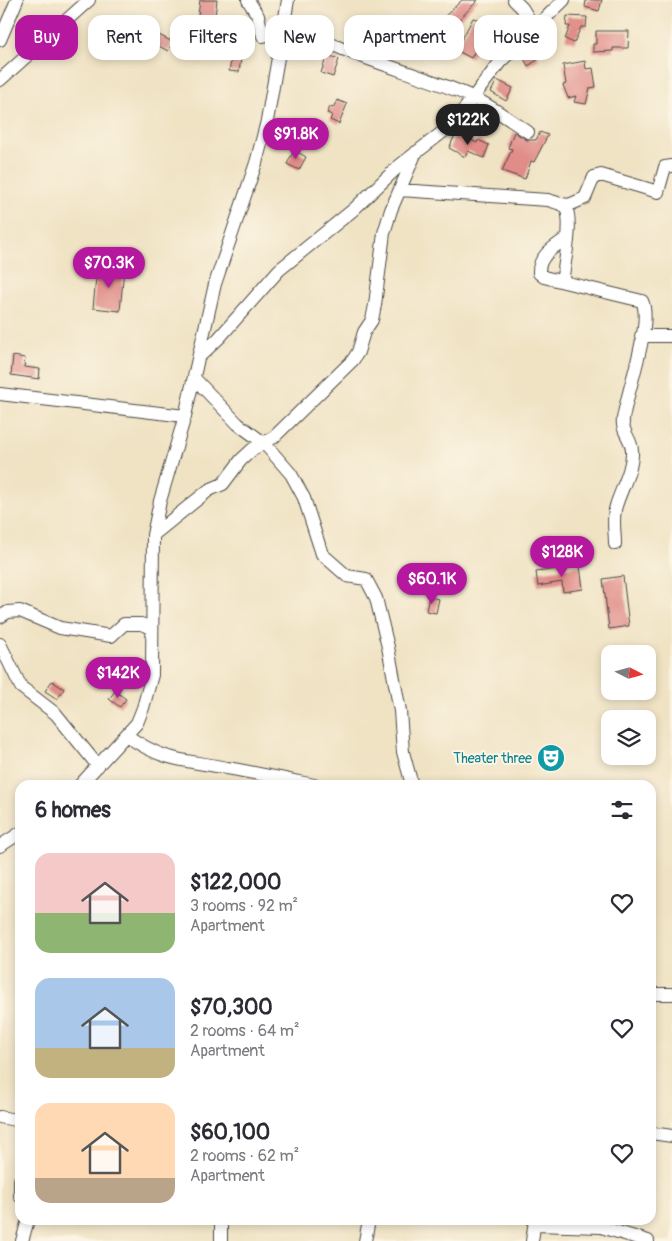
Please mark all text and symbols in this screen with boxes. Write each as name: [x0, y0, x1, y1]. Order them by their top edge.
chip: Buy: [15, 15, 78, 60]
chip: Rent: [88, 15, 160, 60]
chip: Filters: [170, 15, 255, 60]
chip: New: [265, 15, 334, 60]
chip: Apartment: [344, 15, 464, 60]
chip: House: [474, 15, 557, 60]
pin: $122K: [433, 104, 503, 146]
text: $122K: [447, 110, 489, 130]
pin: $91.8K: [255, 118, 337, 160]
text: $91.8K: [274, 124, 318, 144]
pin: $70.3K: [68, 246, 150, 289]
text: $70.3K: [84, 253, 134, 273]
pin: $128K: [527, 536, 597, 578]
text: $128K: [541, 542, 583, 562]
pin: $60.1K: [391, 562, 473, 605]
text: $60.1K: [408, 569, 456, 589]
north arrow: [601, 645, 656, 700]
map controls: [601, 645, 656, 765]
pin: $142K: [83, 656, 153, 699]
text: $142K: [97, 663, 139, 683]
button: layers: [601, 710, 656, 765]
theatre icon: Theater three: [536, 743, 566, 773]
place label: Theater three: [453, 750, 532, 767]
icon: filters: [608, 796, 636, 824]
text: 6 homes: [35, 797, 111, 824]
text: $122,000: [190, 869, 281, 896]
icon: home: [75, 873, 135, 933]
icon: heart: [608, 889, 636, 917]
text: 3 rooms · 92 m²: [190, 896, 298, 916]
text: Apartment: [190, 916, 265, 936]
text: $70,300: [190, 994, 273, 1021]
icon: home: [75, 998, 135, 1058]
icon: heart: [608, 1014, 636, 1042]
text: 2 rooms · 64 m²: [190, 1021, 300, 1041]
text: Apartment: [190, 1041, 265, 1061]
text: $60,100: [190, 1119, 270, 1146]
icon: home: [75, 1123, 135, 1183]
icon: heart: [608, 1139, 636, 1167]
text: 2 rooms · 62 m²: [190, 1146, 299, 1166]
text: Apartment: [190, 1166, 265, 1186]

